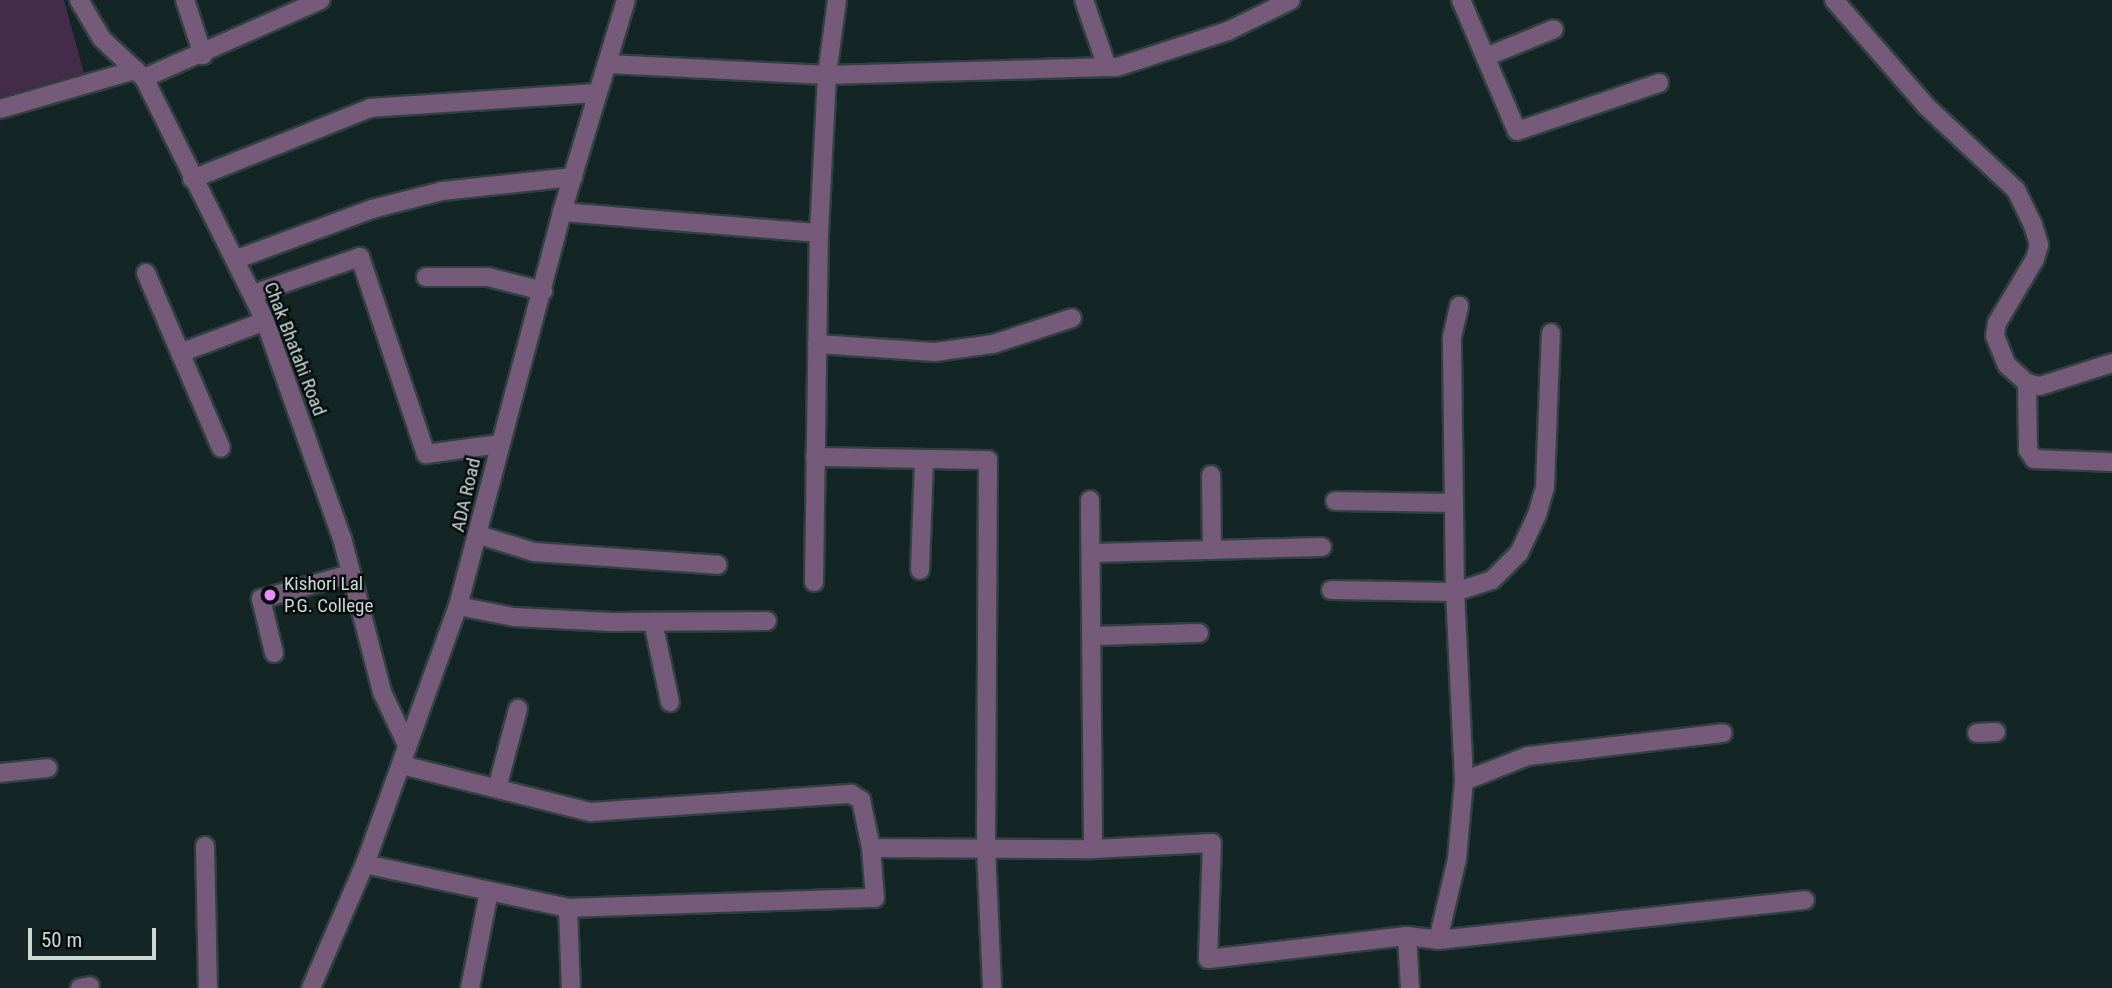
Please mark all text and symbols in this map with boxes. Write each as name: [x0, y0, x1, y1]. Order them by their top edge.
street label: Chak Bhatahi Road: [259, 279, 331, 419]
street label: ADA Road: [446, 456, 486, 534]
place label: Kishori Lal P.G. College: [284, 573, 373, 617]
marker: Kishori Lal P.G. College: [262, 587, 278, 603]
scale bar: [32, 914, 159, 958]
text: 50 m: [41, 928, 82, 952]

